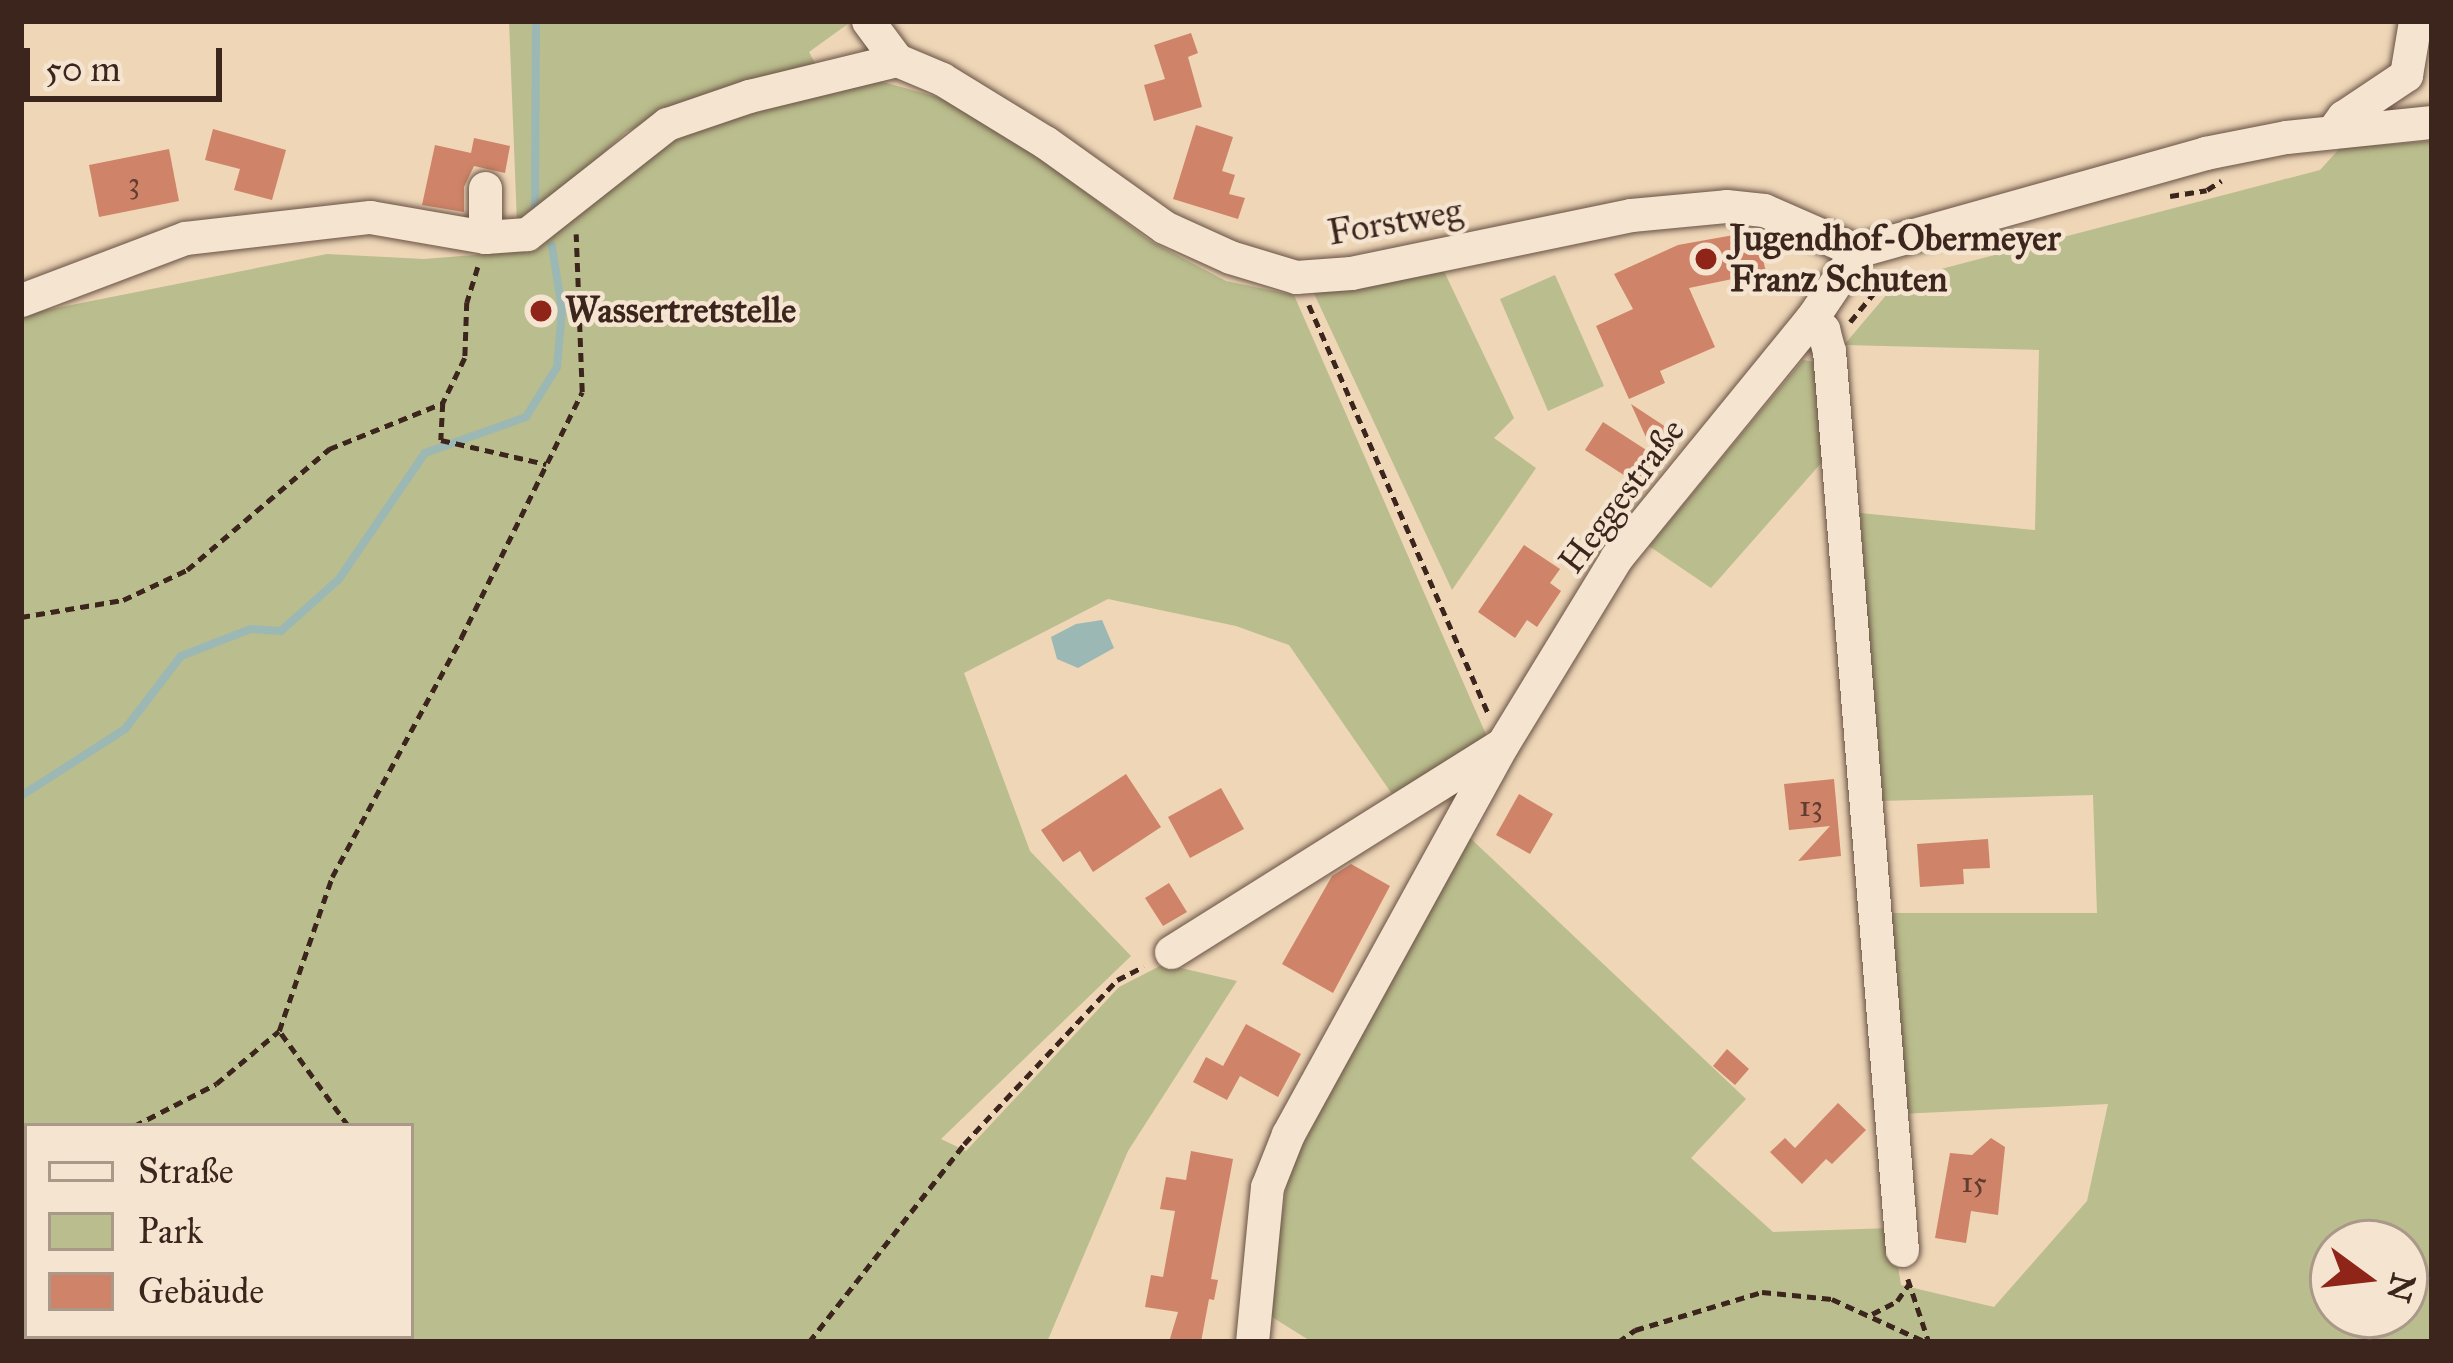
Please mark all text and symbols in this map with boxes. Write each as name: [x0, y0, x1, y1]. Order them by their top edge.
scale bar: [30, 24, 228, 98]
text: 50 m: [45, 47, 121, 91]
house number: 3: [128, 165, 140, 201]
street label: Forstweg: [1325, 189, 1465, 255]
place label: Jugendhof-Obermeyer Franz Schuten: [1730, 216, 2061, 301]
marker: Jugendhof-Obermeyer Franz Schuten: [1693, 246, 1719, 272]
place label: Wassertretstelle: [565, 289, 796, 333]
marker: Wassertretstelle: [528, 298, 554, 324]
street label: Heggestraße: [1550, 410, 1694, 582]
house number: 13: [1799, 788, 1823, 824]
legend: [24, 1123, 414, 1339]
text: Straße: [138, 1149, 234, 1193]
house number: 15: [1961, 1164, 1987, 1200]
text: Park: [138, 1209, 203, 1253]
north arrow: [2309, 1219, 2429, 1339]
text: Gebäude: [138, 1269, 264, 1313]
text: N: [2378, 1269, 2424, 1306]

